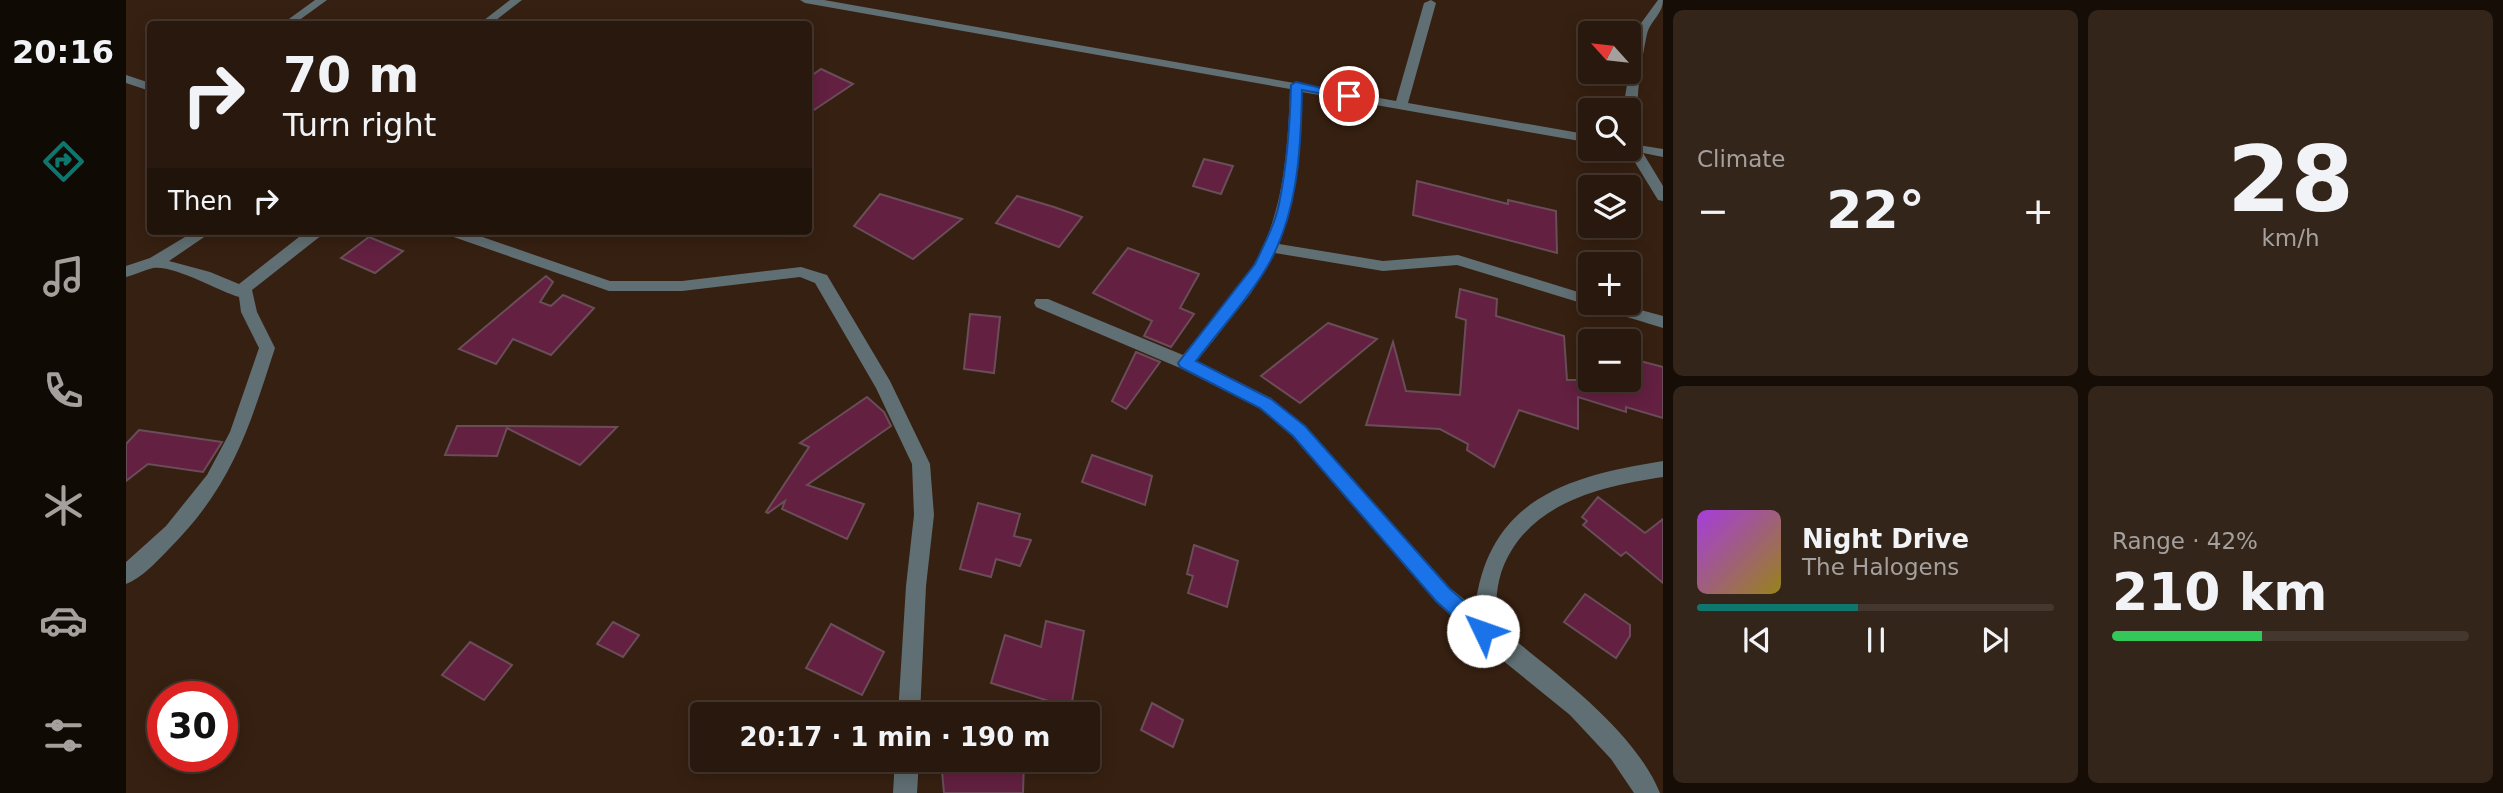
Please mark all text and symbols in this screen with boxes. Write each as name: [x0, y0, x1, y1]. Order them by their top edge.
north arrow: [1578, 21, 1642, 84]
map controls: [1578, 21, 1641, 392]
text: 20:16: [12, 33, 114, 71]
text: 70 m: [283, 47, 419, 104]
icon: right: [168, 49, 259, 140]
pin: [1319, 66, 1379, 126]
icon: arrive: [1330, 77, 1368, 115]
button: search: [1578, 98, 1641, 161]
text: Turn right: [283, 106, 436, 144]
text: 28: [2227, 127, 2354, 232]
icon: directions: [39, 137, 88, 186]
text: Climate: [1697, 146, 1786, 172]
button: layers: [1578, 175, 1641, 238]
text: 22°: [1826, 180, 1925, 240]
icon: right: [247, 182, 285, 220]
text: Then: [168, 186, 233, 216]
text: −: [1697, 189, 1729, 233]
text: +: [2022, 189, 2054, 233]
text: km/h: [2261, 225, 2320, 251]
icon: music: [39, 252, 88, 301]
button: +: [1578, 252, 1641, 315]
button: −: [1578, 329, 1641, 392]
icon: phone: [39, 366, 88, 415]
icon: climate: [39, 481, 88, 530]
text: Night Drive: [1802, 524, 1969, 554]
text: Range · 42%: [2112, 528, 2258, 554]
text: The Halogens: [1802, 554, 1959, 580]
text: 210 km: [2112, 562, 2327, 622]
position arrow: [1446, 594, 1520, 668]
icon: car: [39, 596, 88, 645]
icon: previous: [1738, 621, 1776, 659]
icon: pause: [1857, 621, 1895, 659]
icon: next: [1976, 621, 2014, 659]
speed limit sign: 30: [147, 681, 238, 772]
icon: filters: [39, 711, 88, 760]
text: 20:17 · 1 min · 190 m: [740, 722, 1050, 752]

